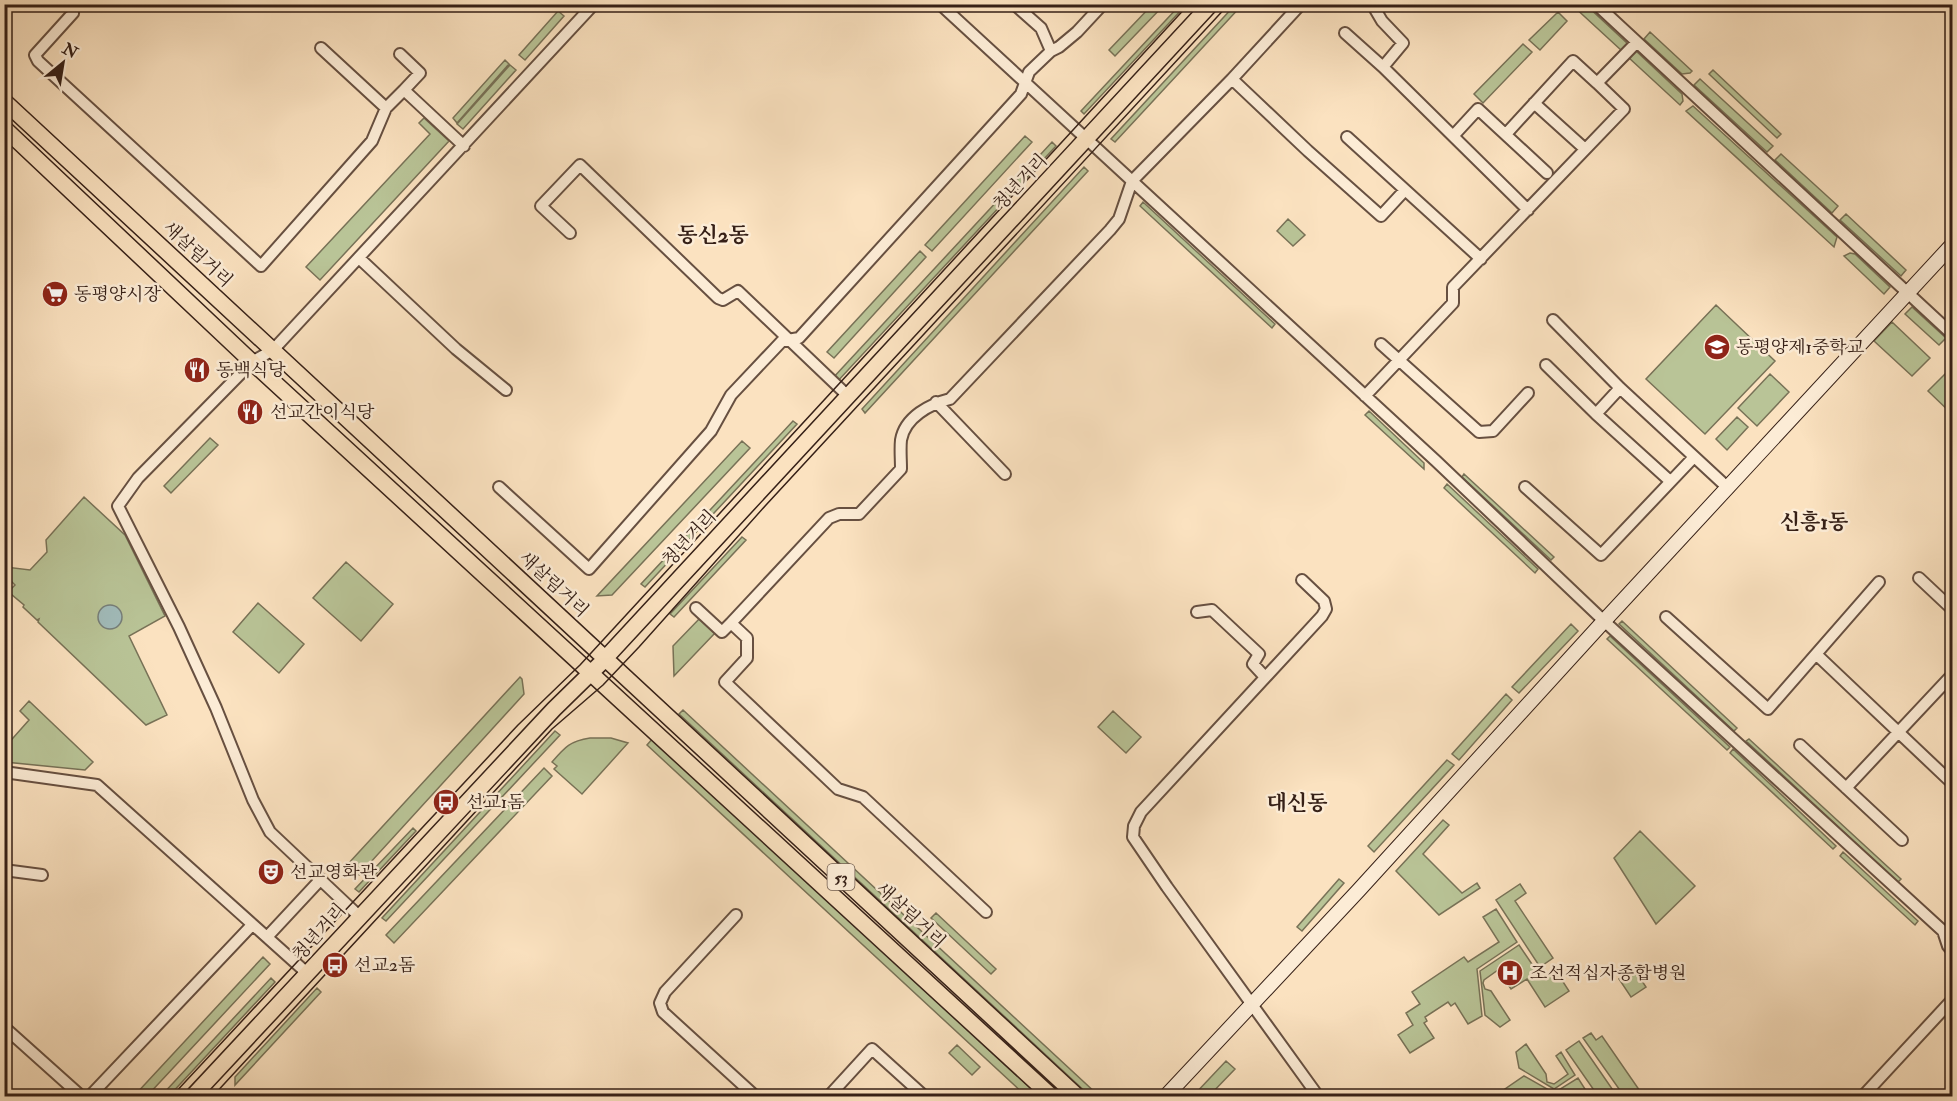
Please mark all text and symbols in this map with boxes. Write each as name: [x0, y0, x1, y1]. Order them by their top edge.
north arrow: [33, 33, 93, 93]
text: N: [58, 38, 82, 63]
street label: 청년거리: [988, 149, 1052, 216]
street label: 새살림거리: [158, 216, 237, 292]
district label: 동신2동: [677, 222, 749, 249]
supermarket icon: 동평양시장: [40, 279, 70, 309]
place label: 동평양시장: [74, 283, 162, 306]
school or university icon: 동평양제1중학교: [1702, 332, 1732, 362]
place label: 동평양제1중학교: [1736, 336, 1865, 359]
restaurant icon: 동백식당: [182, 355, 212, 385]
place label: 동백식당: [216, 359, 286, 382]
restaurant icon: 선교간이식당: [235, 397, 265, 427]
place label: 선교간이식당: [270, 401, 375, 424]
street label: 청년거리: [657, 505, 721, 572]
district label: 신흥1동: [1780, 509, 1848, 536]
street label: 새살림거리: [514, 546, 593, 622]
bus stop icon: 선교1돔: [431, 787, 461, 817]
district label: 대신동: [1267, 790, 1327, 817]
place label: 선교1돔: [466, 791, 525, 814]
theatre icon: 선교영화관: [256, 857, 286, 887]
place label: 선교영화관: [290, 861, 378, 884]
road number: 53: [828, 864, 854, 890]
street label: 새살림거리: [871, 877, 950, 953]
street label: 청년거리: [288, 899, 351, 966]
bus stop icon: 선교2돔: [320, 950, 350, 980]
place label: 선교2돔: [354, 954, 415, 977]
hospital icon: 조선적십자종합병원: [1495, 958, 1525, 988]
place label: 조선적십자종합병원: [1530, 962, 1687, 985]

